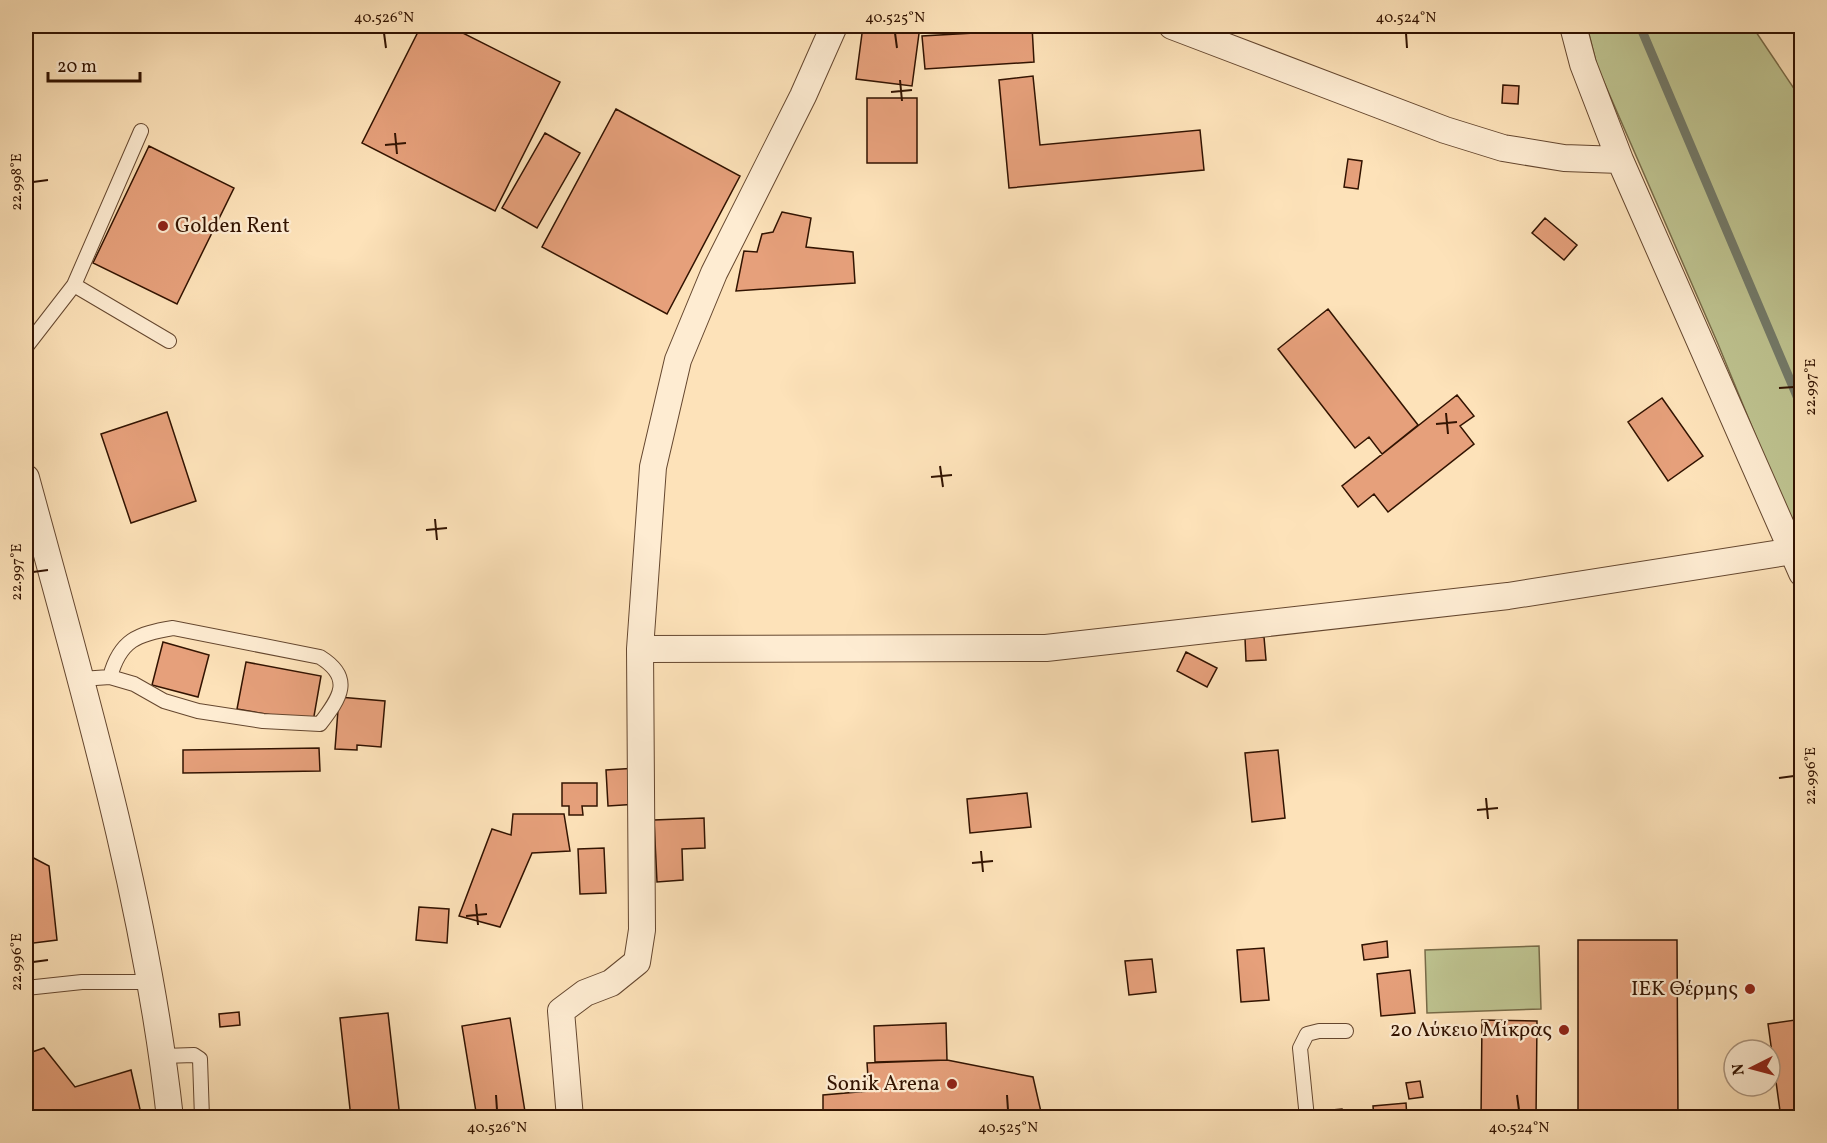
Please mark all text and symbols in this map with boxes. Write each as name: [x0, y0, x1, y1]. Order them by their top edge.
text: 40.526°N: [354, 8, 414, 29]
text: 40.525°N: [865, 8, 925, 29]
text: 40.524°N: [1376, 8, 1436, 29]
scale bar: [48, 45, 140, 83]
text: 20 m: [57, 55, 97, 80]
text: 22.998°E: [7, 153, 28, 211]
place label: Golden Rent: [175, 212, 290, 241]
marker: Golden Rent: [156, 219, 170, 233]
text: 22.997°E: [1801, 358, 1822, 416]
text: 22.997°E: [7, 543, 28, 601]
text: 22.996°E: [1801, 747, 1822, 805]
text: 22.996°E: [7, 933, 28, 991]
place label: ΙΕΚ Θέρμης: [1631, 975, 1738, 1004]
marker: ΙΕΚ Θέρμης: [1743, 982, 1757, 996]
place label: 2ο Λύκειο Μίκρας: [1390, 1016, 1552, 1045]
marker: 2ο Λύκειο Μίκρας: [1557, 1023, 1571, 1037]
north arrow: [1722, 1038, 1782, 1098]
text: N: [1727, 1062, 1751, 1076]
place label: Sonik Arena: [826, 1070, 940, 1099]
marker: Sonik Arena: [945, 1077, 959, 1091]
text: 40.526°N: [467, 1118, 527, 1139]
text: 40.525°N: [978, 1118, 1038, 1139]
text: 40.524°N: [1489, 1118, 1549, 1139]

